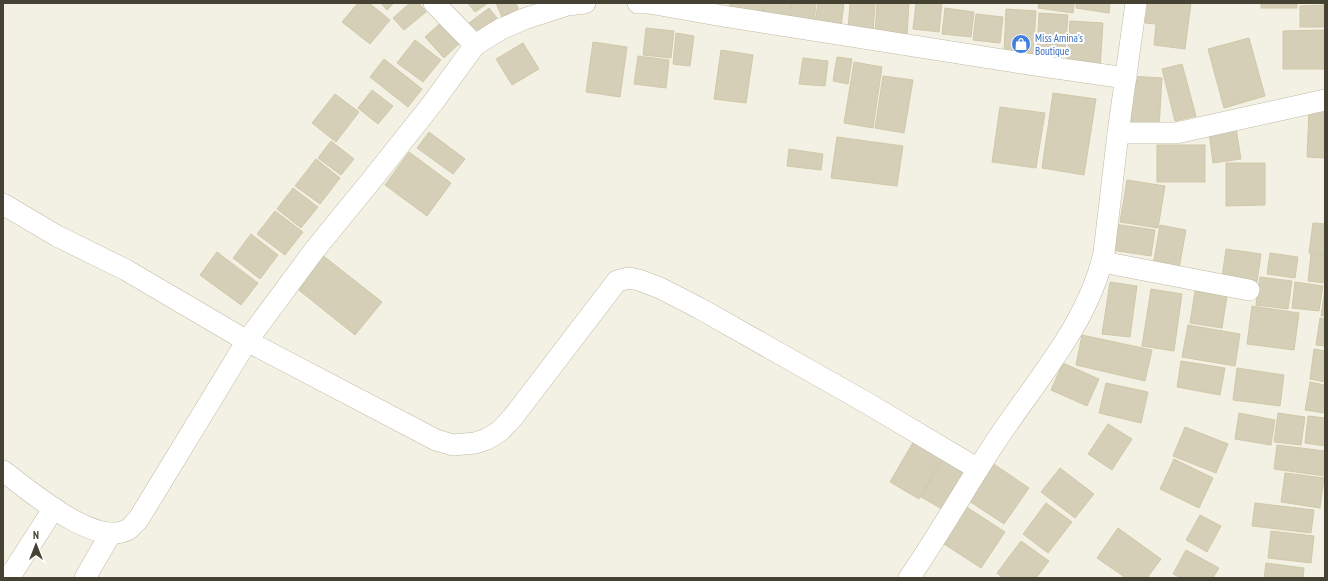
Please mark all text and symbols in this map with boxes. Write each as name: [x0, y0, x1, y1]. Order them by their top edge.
place label: Miss Amina's Boutique: [1035, 31, 1083, 58]
shop icon: Miss Amina's Boutique: [1010, 33, 1032, 55]
north arrow: [16, 525, 56, 565]
text: N: [33, 528, 39, 542]

